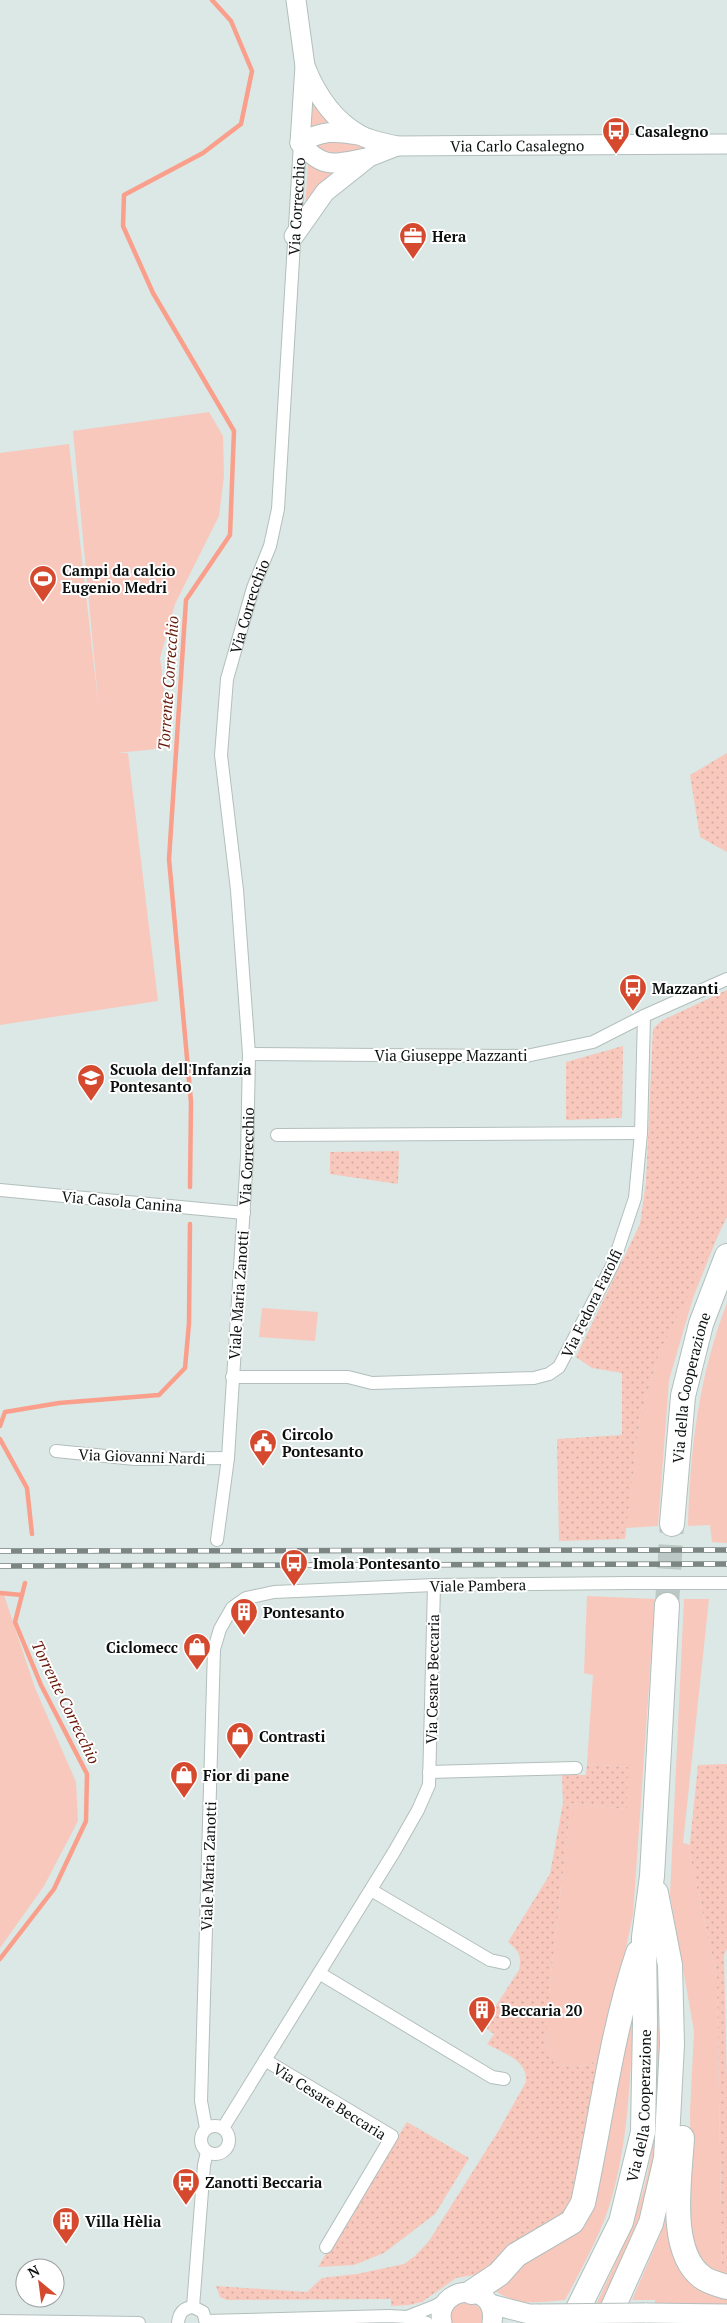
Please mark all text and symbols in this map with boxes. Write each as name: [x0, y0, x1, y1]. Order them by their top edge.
bus stop icon: Casalegno: [601, 116, 631, 155]
place label: Casalegno: [635, 121, 708, 141]
street label: Via Carlo Casalegno: [450, 135, 584, 156]
street label: Via Correcchio: [283, 157, 309, 256]
office icon: Hera: [398, 221, 428, 260]
place label: Hera: [432, 226, 467, 246]
street label: Via Correcchio: [225, 556, 274, 656]
place label: Campi da calcio Eugenio Medri: [62, 560, 175, 597]
sports icon: Campi da calcio Eugenio Medri: [28, 564, 58, 603]
water label: Torrente Correcchio: [152, 615, 184, 751]
bus stop icon: Mazzanti: [618, 973, 648, 1012]
place label: Mazzanti: [652, 978, 719, 998]
street label: Via Giuseppe Mazzanti: [374, 1045, 528, 1065]
place label: Scuola dell'Infanzia Pontesanto: [110, 1059, 252, 1096]
school or university icon: Scuola dell'Infanzia Pontesanto: [76, 1063, 106, 1102]
street label: Via Correcchio: [234, 1107, 258, 1206]
street label: Via Casola Canina: [61, 1186, 184, 1216]
street label: Viale Maria Zanotti: [224, 1230, 252, 1360]
street label: Via Fedora Farolfi: [556, 1245, 626, 1361]
street label: Via della Cooperazione: [667, 1309, 715, 1464]
place label: Circolo Pontesanto: [282, 1424, 364, 1461]
public building icon: Circolo Pontesanto: [248, 1428, 278, 1467]
street label: Via Giovanni Nardi: [78, 1444, 206, 1468]
bus stop icon: Imola Pontesanto: [279, 1548, 309, 1587]
place label: Imola Pontesanto: [313, 1553, 440, 1573]
street label: Viale Pambera: [430, 1574, 527, 1596]
building icon: Pontesanto: [229, 1597, 259, 1636]
place label: Pontesanto: [263, 1602, 345, 1622]
street label: Via Cesare Beccaria: [421, 1614, 443, 1744]
shop icon: Ciclomecc: [182, 1632, 212, 1671]
water label: Torrente Correcchio: [27, 1637, 105, 1767]
place label: Ciclomecc: [106, 1637, 178, 1657]
shop icon: Contrasti: [225, 1721, 255, 1760]
place label: Contrasti: [259, 1726, 326, 1746]
shop icon: Fior di pane: [169, 1760, 199, 1799]
place label: Fior di pane: [203, 1765, 289, 1785]
street label: Viale Maria Zanotti: [196, 1801, 220, 1931]
building icon: Beccaria 20: [467, 1995, 497, 2034]
place label: Beccaria 20: [501, 2000, 583, 2020]
street label: Via della Cooperazione: [621, 2029, 655, 2184]
street label: Via Cesare Beccaria: [270, 2058, 391, 2144]
bus stop icon: Zanotti Beccaria: [171, 2167, 201, 2206]
place label: Zanotti Beccaria: [205, 2172, 323, 2192]
building icon: Villa Hèlia: [51, 2206, 81, 2245]
place label: Villa Hèlia: [85, 2211, 162, 2231]
north arrow: [15, 2258, 65, 2308]
text: N: [24, 2260, 43, 2282]

